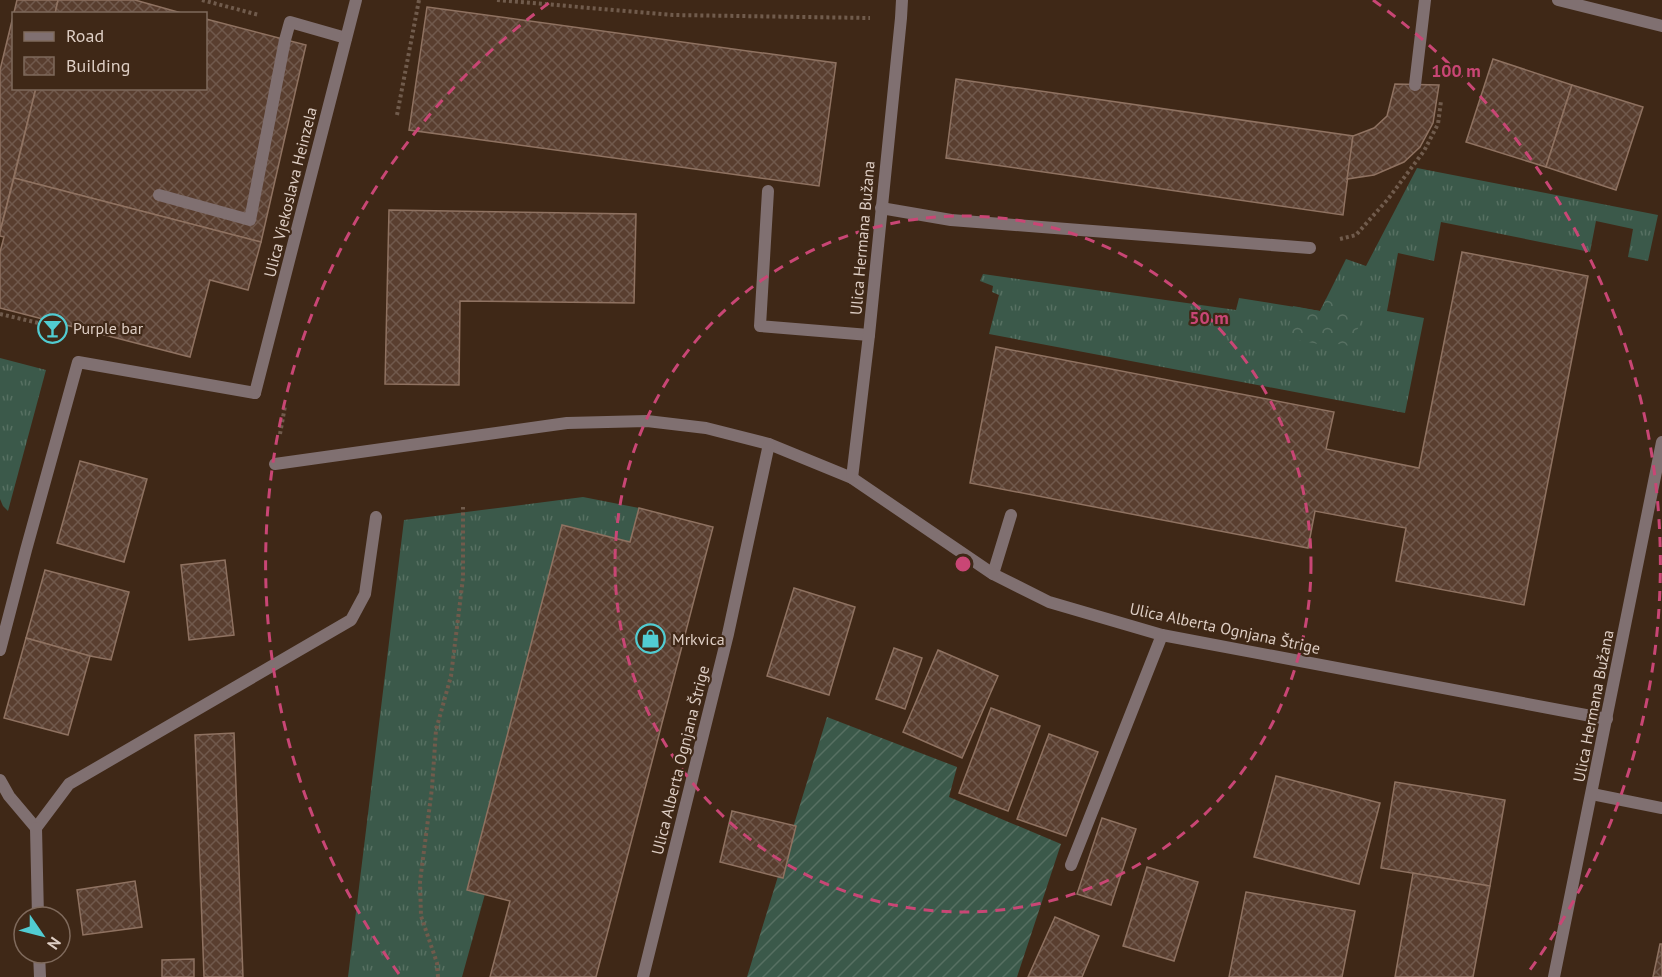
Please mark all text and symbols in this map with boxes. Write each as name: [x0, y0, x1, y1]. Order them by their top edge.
legend: [12, 12, 207, 90]
text: Road: [66, 24, 104, 47]
text: Building: [66, 54, 130, 77]
text: 100 m: [1431, 59, 1481, 82]
street label: Ulica Vjekoslava Heinzela: [259, 105, 321, 279]
street label: Ulica Hermana Bužana: [845, 160, 879, 316]
text: 50 m: [1189, 306, 1229, 329]
bar icon: Purple bar: [36, 312, 68, 344]
place label: Purple bar: [73, 318, 144, 338]
centre of rings: [953, 554, 973, 574]
street label: Ulica Alberta Ognjana Štrige: [1128, 598, 1322, 658]
shop icon: Mrkvica: [635, 623, 667, 655]
street label: Ulica Hermana Bužana: [1568, 628, 1618, 784]
place label: Mrkvica: [672, 629, 725, 649]
street label: Ulica Alberta Ognjana Štrige: [647, 663, 713, 857]
north arrow: [12, 905, 72, 965]
text: N: [43, 934, 65, 954]

